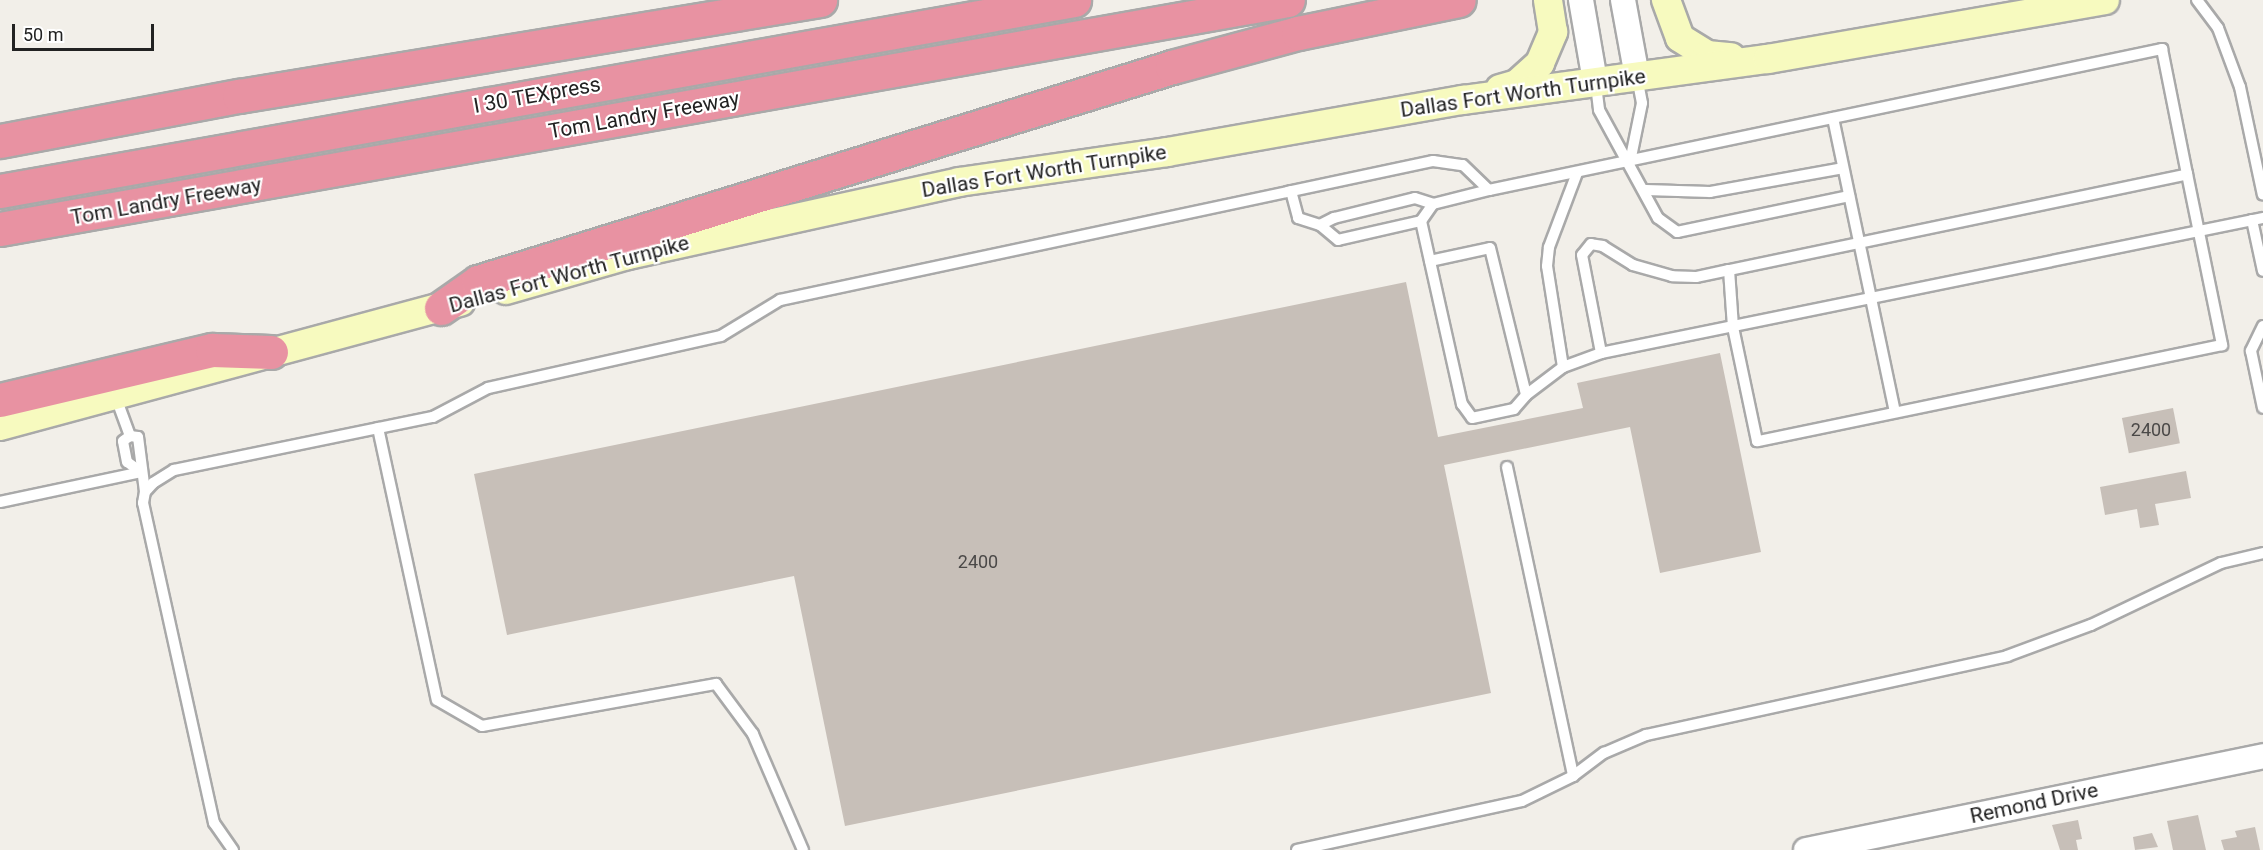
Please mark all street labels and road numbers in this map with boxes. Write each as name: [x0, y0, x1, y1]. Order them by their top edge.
street label: Dallas Fort Worth Turnpike: [1399, 63, 1647, 123]
street label: I 30 TEXpress: [471, 71, 603, 119]
street label: Tom Landry Freeway: [547, 86, 741, 144]
street label: Dallas Fort Worth Turnpike: [920, 139, 1168, 203]
street label: Tom Landry Freeway: [69, 172, 263, 230]
street label: Dallas Fort Worth Turnpike: [446, 230, 692, 318]
street label: Remond Drive: [1968, 777, 2100, 829]

